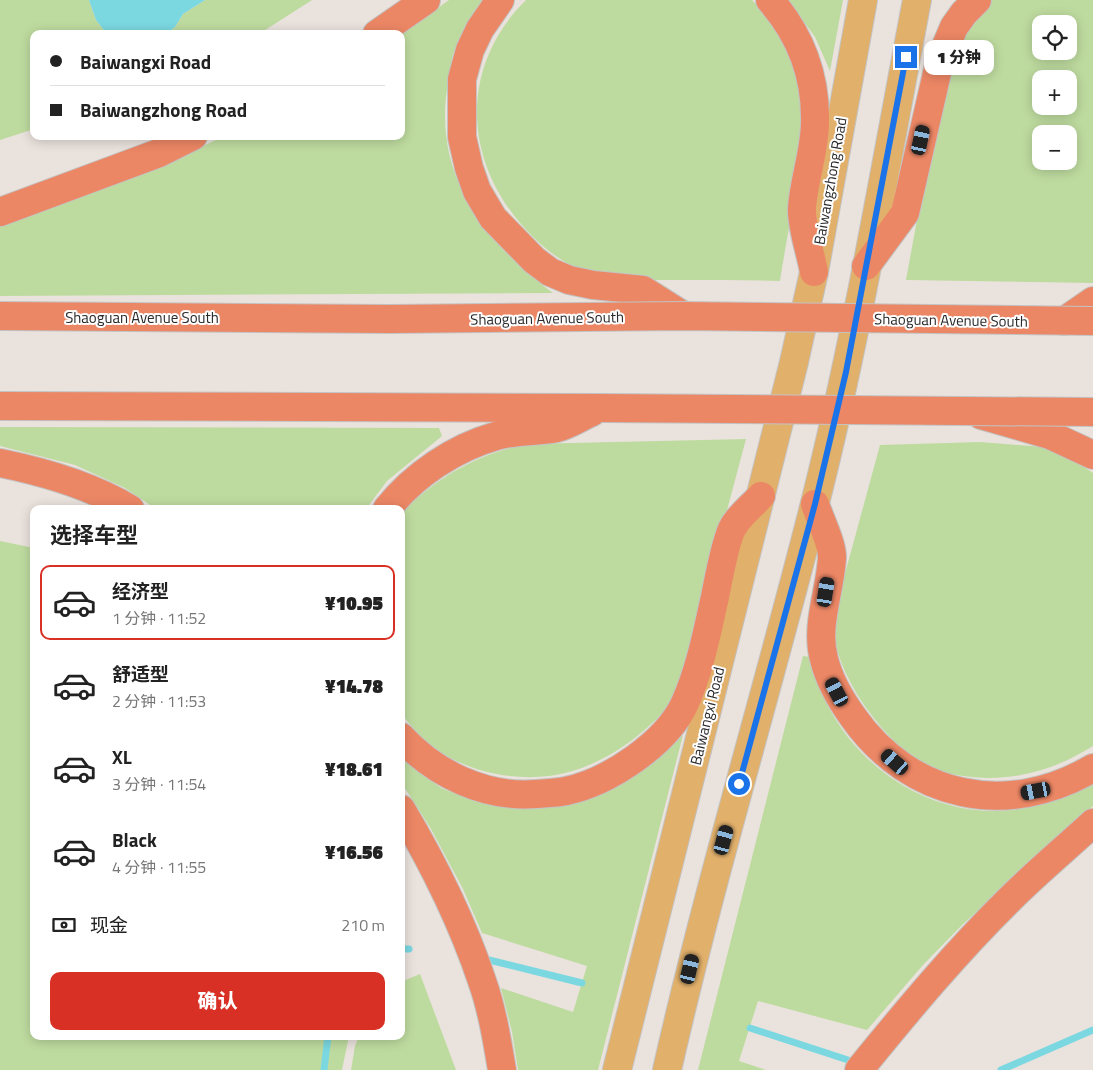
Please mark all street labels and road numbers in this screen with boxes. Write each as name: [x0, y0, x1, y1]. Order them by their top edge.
street label: Baiwangzhong Road: [807, 115, 853, 247]
street label: Shaoguan Avenue South: [470, 305, 624, 331]
street label: Shaoguan Avenue South: [65, 306, 219, 329]
street label: Shaoguan Avenue South: [874, 307, 1028, 333]
street label: Baiwangxi Road: [684, 664, 730, 768]

